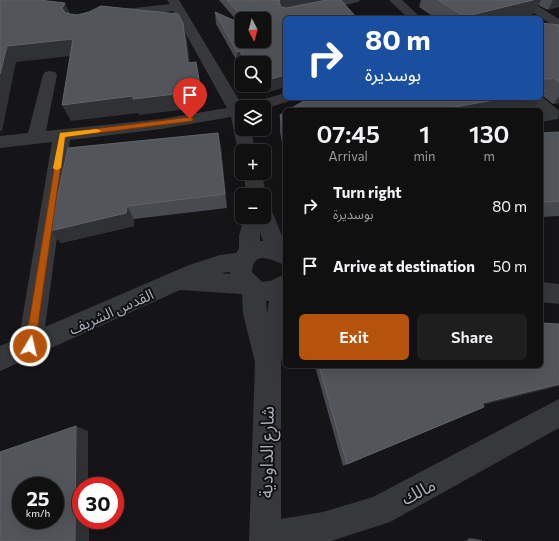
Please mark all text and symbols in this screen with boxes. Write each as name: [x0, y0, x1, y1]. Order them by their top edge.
north arrow: [235, 12, 271, 48]
map controls: [235, 12, 271, 224]
text: 80 m: [365, 22, 431, 56]
icon: right: [299, 32, 351, 84]
button: search: [235, 56, 271, 92]
text: بوسديرة: [365, 63, 421, 85]
pin: [173, 78, 207, 119]
icon: arrive: [179, 84, 201, 106]
button: layers: [235, 100, 271, 136]
text: 07:45: [317, 119, 380, 148]
text: 1: [419, 119, 430, 148]
text: 130: [469, 119, 509, 148]
button: +: [235, 144, 271, 180]
text: Arrival: [329, 148, 368, 164]
text: min: [413, 148, 436, 164]
text: m: [484, 148, 495, 164]
text: Turn right: [333, 183, 402, 201]
button: −: [235, 188, 271, 224]
icon: right: [299, 195, 321, 217]
text: 80 m: [492, 197, 527, 215]
text: بوسديرة: [333, 206, 374, 222]
icon: arrive: [299, 255, 321, 277]
text: Arrive at destination: [333, 257, 475, 275]
text: 50 m: [493, 257, 527, 275]
street label: القدس الشريف: [66, 284, 156, 339]
button: Exit: [299, 314, 409, 360]
button: Share: [417, 314, 527, 360]
position arrow: [9, 325, 51, 367]
street label: شارع الداودية: [254, 406, 282, 498]
street label: مالك: [397, 473, 439, 509]
speed limit sign: 30: [72, 477, 124, 529]
text: 25: [26, 486, 50, 510]
text: km/h: [26, 507, 50, 519]

